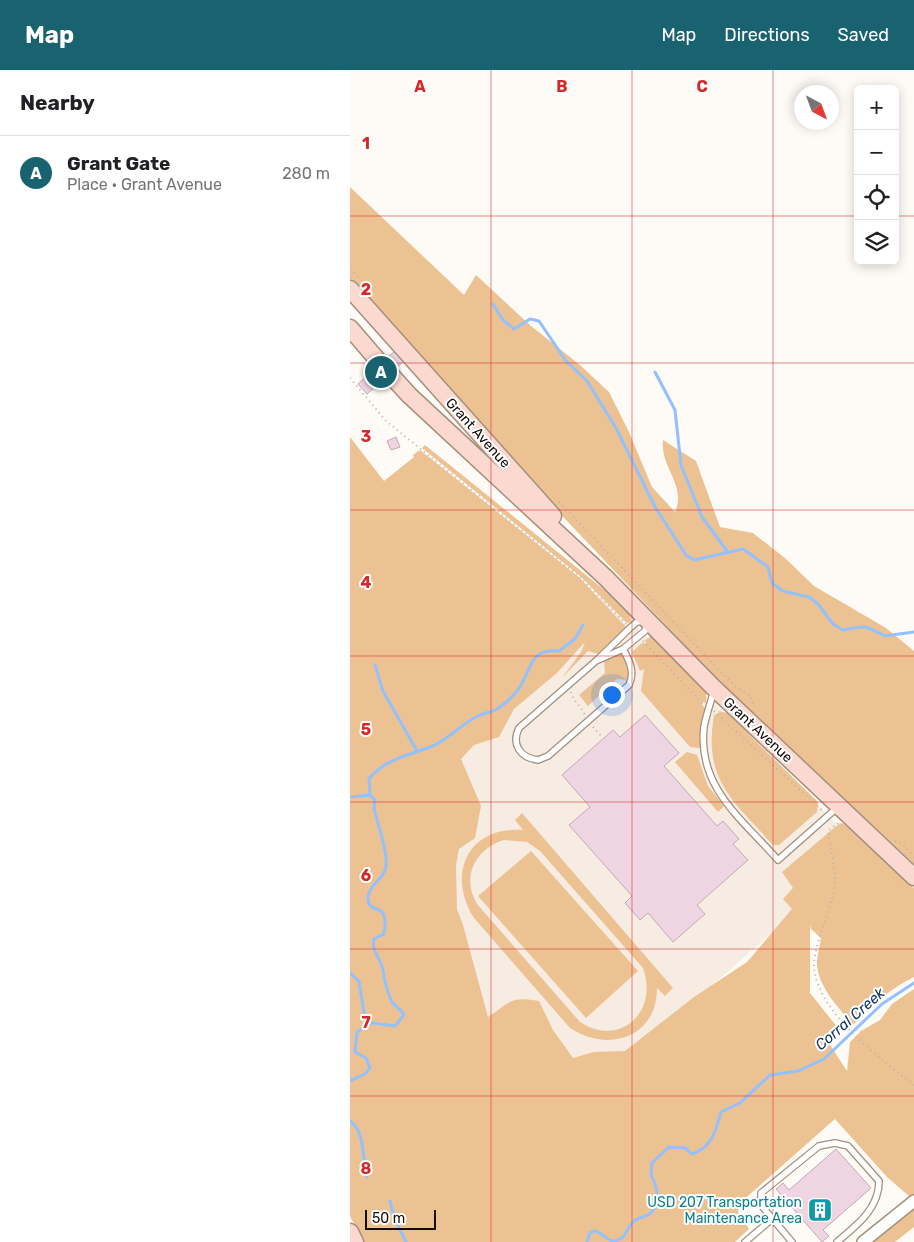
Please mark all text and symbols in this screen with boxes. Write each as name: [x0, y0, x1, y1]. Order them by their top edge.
text: Map: [25, 21, 74, 49]
text: Map: [661, 24, 696, 46]
text: Directions: [724, 24, 810, 46]
text: Saved: [838, 24, 889, 46]
text: A: [414, 77, 426, 96]
text: B: [556, 77, 568, 96]
text: C: [696, 77, 708, 96]
north arrow: [794, 85, 839, 130]
map controls: [854, 85, 899, 265]
button: +: [854, 85, 899, 130]
text: Nearby: [20, 90, 95, 115]
button: −: [854, 130, 899, 175]
text: 1: [362, 134, 370, 153]
text: Grant Gate: [67, 152, 170, 175]
text: A: [30, 164, 42, 183]
text: 280 m: [282, 164, 330, 183]
text: Place · Grant Avenue: [67, 175, 222, 194]
button: locate: [854, 175, 899, 220]
button: layers: [854, 220, 899, 265]
text: 2: [361, 280, 371, 299]
pin: A: [365, 353, 397, 391]
street label: Grant Avenue: [442, 394, 514, 472]
text: 3: [361, 427, 371, 446]
text: 4: [361, 573, 372, 592]
your location: [599, 682, 625, 708]
street label: Grant Avenue: [720, 694, 796, 766]
text: 5: [361, 720, 371, 739]
text: 6: [361, 866, 371, 885]
water label: Corral Creek: [812, 984, 889, 1054]
text: 7: [361, 1013, 371, 1032]
text: 8: [361, 1159, 372, 1178]
place label: USD 207 Transportation Maintenance Area: [647, 1194, 802, 1227]
building icon: USD 207 Transportation Maintenance Area: [807, 1197, 833, 1223]
scale bar: [365, 1207, 436, 1230]
text: 50 m: [372, 1210, 405, 1227]

